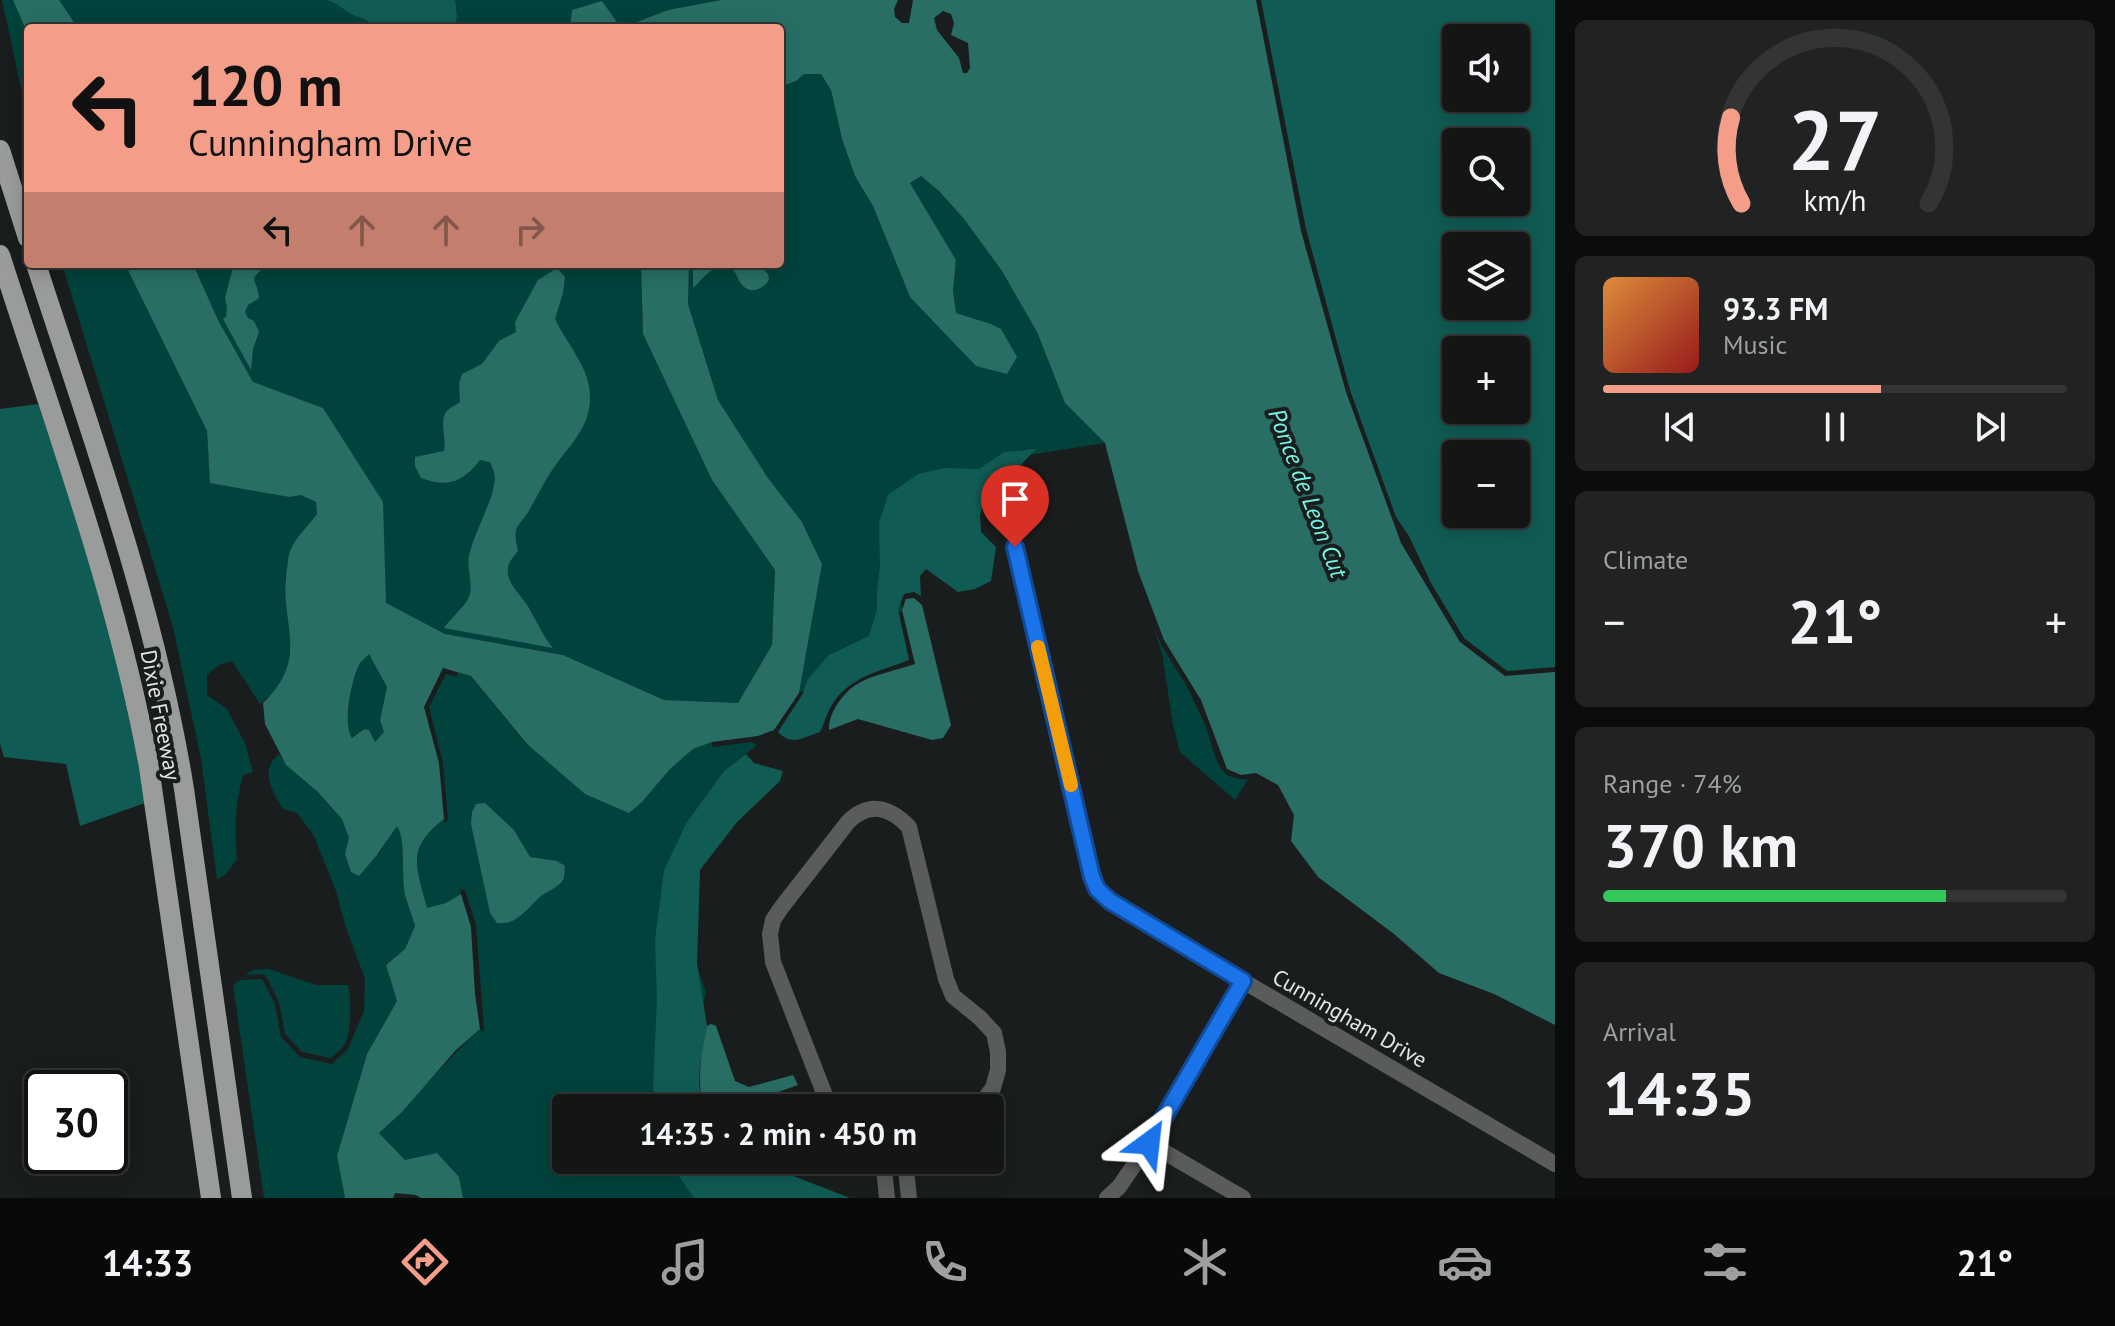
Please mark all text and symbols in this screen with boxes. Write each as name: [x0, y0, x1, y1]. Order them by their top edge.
map controls: [1442, 24, 1530, 528]
button: sound: [1442, 24, 1530, 112]
text: 120 m: [188, 49, 343, 121]
icon: left: [56, 56, 160, 160]
text: 27: [1788, 84, 1882, 192]
text: Cunningham Drive: [188, 119, 472, 166]
button: search: [1442, 128, 1530, 216]
text: km/h: [1804, 182, 1866, 219]
icon: left: [256, 208, 300, 252]
icon: ahead: [340, 208, 384, 252]
icon: ahead: [424, 208, 468, 252]
icon: right: [508, 208, 552, 252]
button: layers: [1442, 232, 1530, 320]
text: 93.3 FM: [1723, 289, 1828, 328]
text: Music: [1723, 328, 1787, 361]
button: +: [1442, 336, 1530, 424]
water label: Ponce de Leon Cut: [1261, 404, 1355, 583]
icon: previous: [1658, 405, 1702, 449]
icon: pause: [1813, 405, 1857, 449]
icon: next: [1968, 405, 2012, 449]
button: −: [1442, 440, 1530, 528]
pin: [981, 465, 1049, 547]
icon: arrive: [993, 477, 1037, 521]
text: Climate: [1603, 543, 1688, 576]
text: 21°: [1788, 582, 1882, 660]
text: −: [1603, 593, 1625, 650]
text: +: [2045, 593, 2067, 650]
street label: Dixie Freeway: [135, 647, 188, 783]
text: Range · 74%: [1603, 767, 1742, 800]
text: 370 km: [1603, 806, 1798, 884]
street label: Cunningham Drive: [1268, 962, 1432, 1074]
text: Arrival: [1603, 1015, 1676, 1048]
text: 14:35: [1603, 1054, 1755, 1132]
speed limit sign: 30: [24, 1070, 128, 1174]
position arrow: [1107, 1101, 1191, 1185]
text: 14:35 · 2 min · 450 m: [639, 1114, 917, 1153]
icon: directions: [397, 1234, 453, 1290]
icon: music: [657, 1234, 713, 1290]
icon: phone: [917, 1234, 973, 1290]
icon: climate: [1177, 1234, 1233, 1290]
icon: car: [1437, 1234, 1493, 1290]
icon: filters: [1697, 1234, 1753, 1290]
text: 14:33: [102, 1239, 193, 1286]
text: 21°: [1956, 1239, 2013, 1286]

